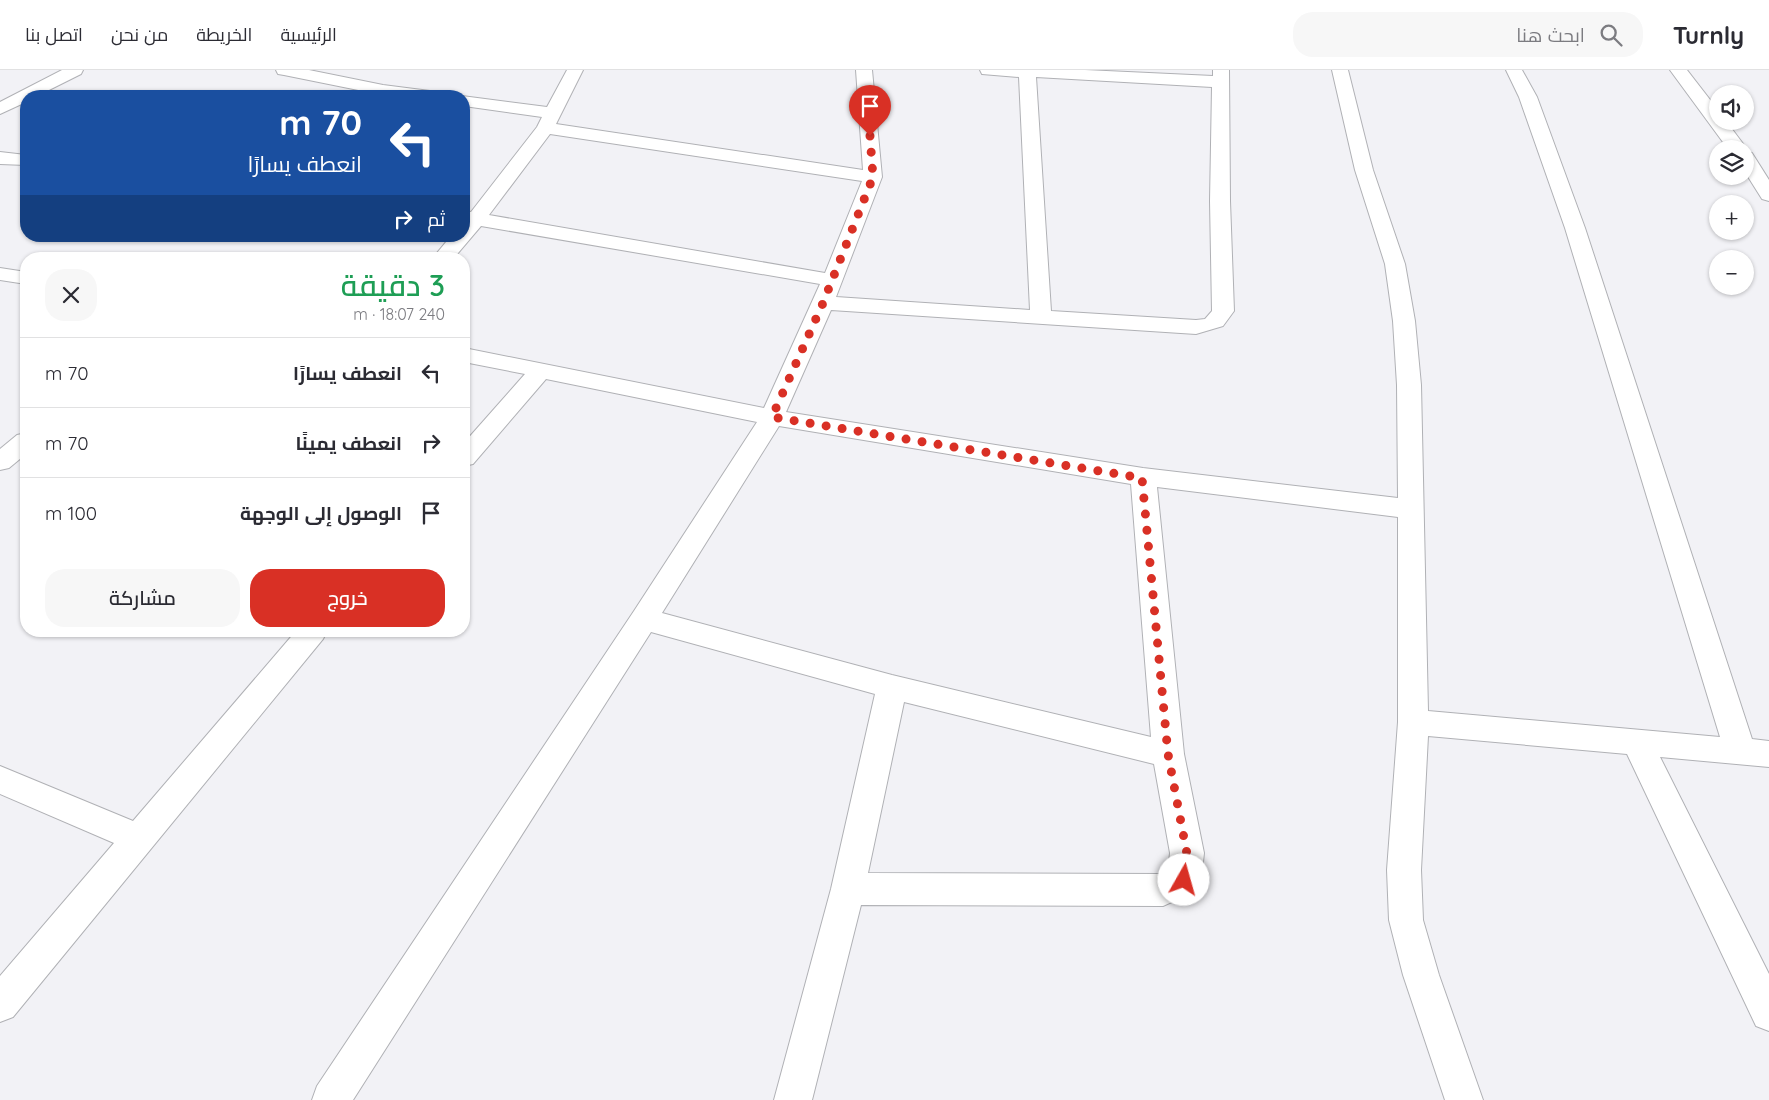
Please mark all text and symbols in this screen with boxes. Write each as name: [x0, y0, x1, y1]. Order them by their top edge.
search box: [1293, 12, 1643, 57]
text: Turnly: [1673, 20, 1744, 50]
icon: search: [1597, 21, 1625, 49]
text: اتصل بنا: [25, 23, 83, 46]
text: من نحن: [111, 23, 168, 46]
text: الخريطة: [196, 23, 252, 46]
text: الرئيسية: [280, 23, 337, 46]
text: ابحث هنا: [1516, 23, 1585, 47]
pin: [849, 85, 891, 136]
map controls: [1709, 85, 1754, 295]
button: sound: [1709, 85, 1754, 130]
icon: arrive: [856, 92, 884, 120]
text: 70 m: [279, 100, 362, 144]
icon: left: [380, 110, 445, 175]
button: layers: [1709, 140, 1754, 185]
text: انعطف يسارًا: [248, 150, 362, 178]
button: +: [1709, 195, 1754, 240]
icon: right: [389, 205, 417, 233]
text: ثم: [427, 207, 445, 231]
button: −: [1709, 250, 1754, 295]
text: 3 دقيقة: [341, 266, 445, 304]
button: close: [45, 269, 97, 321]
text: 240 m · 18:07: [353, 304, 445, 324]
icon: left: [417, 359, 445, 387]
text: 70 m: [45, 361, 89, 385]
text: انعطف يسارًا: [293, 361, 402, 385]
icon: right: [417, 429, 445, 457]
text: 70 m: [45, 431, 89, 455]
text: انعطف يمينًا: [295, 431, 402, 455]
icon: arrive: [417, 499, 445, 527]
text: 100 m: [45, 501, 97, 525]
text: الوصول إلى الوجهة: [240, 501, 402, 525]
button: مشاركة: [45, 569, 240, 627]
button: خروج: [250, 569, 445, 627]
position arrow: [1157, 853, 1209, 905]

